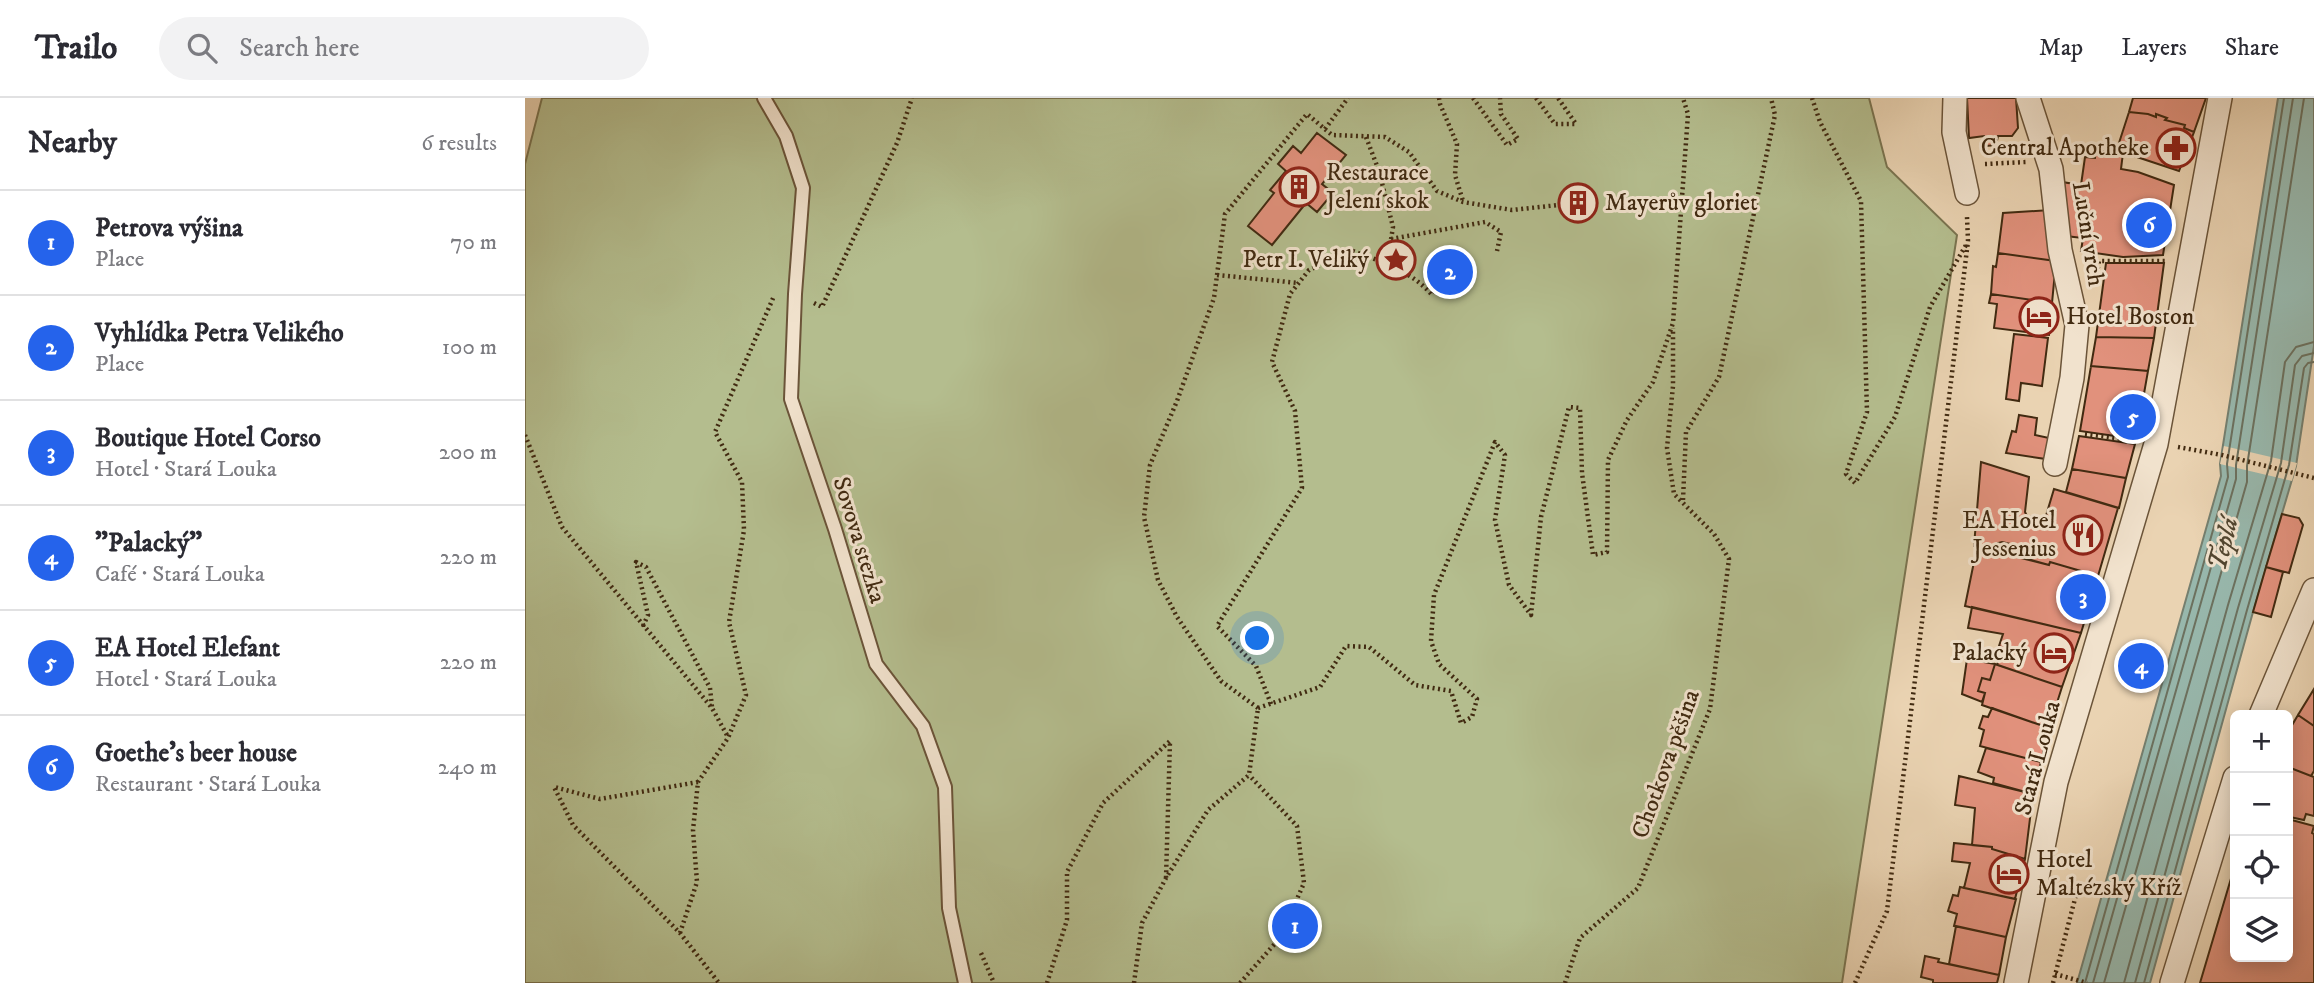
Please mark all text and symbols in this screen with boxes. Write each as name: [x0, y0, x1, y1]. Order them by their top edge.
search box: [159, 17, 649, 80]
text: Trailo: [35, 28, 117, 69]
icon: search: [183, 29, 221, 67]
text: Search here: [239, 32, 359, 65]
text: Map: [2039, 33, 2083, 63]
text: Layers: [2121, 33, 2187, 63]
text: Share: [2225, 33, 2279, 63]
text: Nearby: [28, 125, 117, 162]
pharmacy icon: Central Apotheke: [2155, 127, 2197, 169]
text: 6 results: [421, 129, 497, 158]
place label: Central Apotheke: [1981, 133, 2149, 163]
place label: Restaurace Jelení skok: [1324, 158, 1429, 216]
building icon: Restaurace Jelení skok: [1278, 166, 1320, 208]
street label: Luční vrch: [2065, 180, 2111, 289]
building icon: Mayerův gloriet: [1557, 182, 1599, 224]
place label: Mayerův gloriet: [1605, 188, 1758, 218]
pin: 6: [2126, 199, 2172, 251]
text: Petrova výšina: [95, 212, 243, 245]
text: 1: [47, 228, 55, 257]
text: 70 m: [450, 228, 497, 257]
place icon: Petr I. Veliký: [1375, 239, 1417, 281]
text: Place: [95, 245, 144, 274]
place label: Petr I. Veliký: [1242, 245, 1370, 275]
pin: 2: [1427, 246, 1473, 298]
hotel icon: Hotel Boston: [2018, 296, 2060, 338]
place label: Hotel Boston: [2066, 302, 2195, 332]
text: Vyhlídka Petra Velikého: [95, 317, 344, 350]
text: 2: [45, 333, 57, 362]
text: 100 m: [442, 333, 497, 362]
text: Place: [95, 350, 144, 379]
pin: 5: [2110, 391, 2156, 443]
text: Boutique Hotel Corso: [95, 422, 321, 455]
text: 3: [47, 438, 55, 467]
text: 200 m: [439, 438, 497, 467]
text: Hotel · Stará Louka: [95, 455, 277, 484]
street label: Sovova stezka: [826, 473, 893, 608]
place label: EA Hotel Jessenius: [1962, 506, 2057, 564]
water label: Teplá: [2201, 511, 2247, 574]
restaurant icon: EA Hotel Jessenius: [2062, 514, 2104, 556]
text: "Palacký": [95, 527, 202, 560]
text: 4: [44, 543, 58, 572]
text: 220 m: [440, 543, 497, 572]
text: Café · Stará Louka: [95, 560, 265, 589]
pin: 3: [2060, 571, 2106, 623]
your location: [1240, 621, 1274, 655]
text: EA Hotel Elefant: [95, 632, 280, 665]
hotel icon: Palacký: [2033, 632, 2075, 674]
place label: Palacký: [1952, 638, 2028, 668]
pin: 4: [2118, 640, 2164, 692]
text: 5: [45, 648, 57, 677]
text: 220 m: [440, 648, 497, 677]
text: Hotel · Stará Louka: [95, 665, 277, 694]
street label: Chotkova pěšina: [1625, 685, 1707, 842]
street label: Stará Louka: [2008, 697, 2068, 819]
map controls: [2230, 710, 2293, 962]
button: +: [2230, 710, 2293, 773]
text: Goethe’s beer house: [95, 737, 297, 770]
text: 6: [45, 753, 57, 782]
text: 240 m: [438, 753, 497, 782]
text: Restaurant · Stará Louka: [95, 770, 321, 799]
button: −: [2230, 773, 2293, 836]
button: locate: [2230, 836, 2293, 899]
place label: Hotel Maltézský Kříž: [2036, 845, 2183, 903]
hotel icon: Hotel Maltézský Kříž: [1988, 853, 2030, 895]
button: layers: [2230, 899, 2293, 962]
pin: 1: [1272, 900, 1318, 952]

